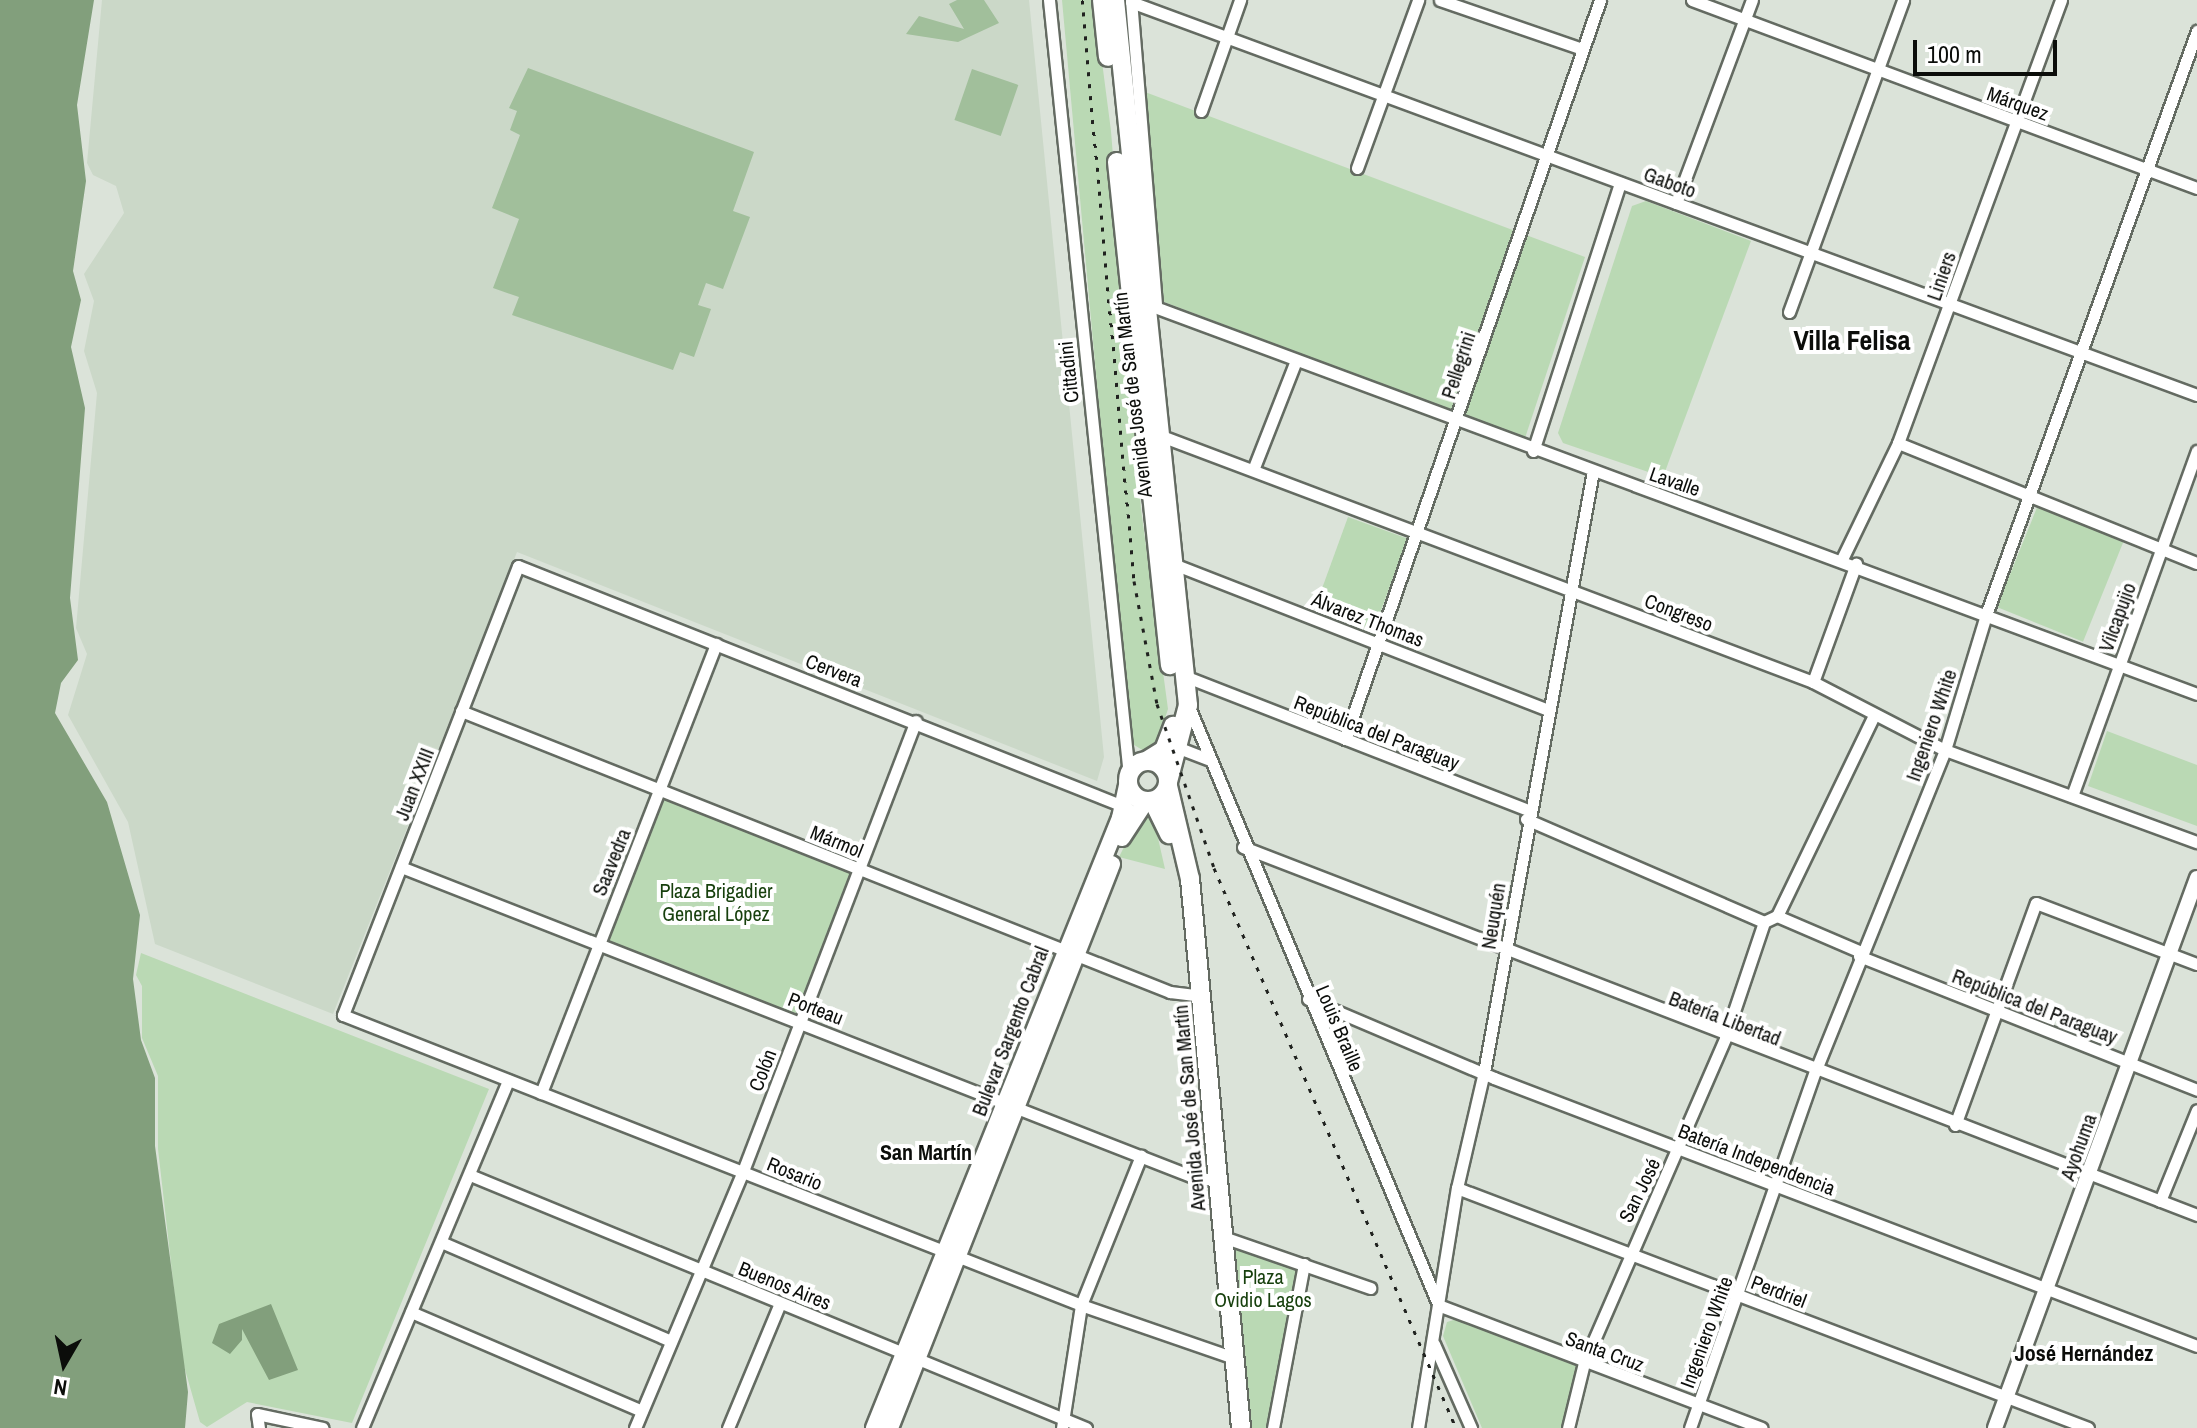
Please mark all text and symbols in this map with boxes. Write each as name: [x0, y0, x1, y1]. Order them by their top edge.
scale bar: [1917, 24, 2061, 74]
text: 100 m: [1927, 38, 1982, 70]
street label: Márquez: [1984, 81, 2052, 125]
street label: Gaboto: [1641, 162, 1699, 202]
street label: Liniers: [1921, 248, 1961, 304]
street label: Avenida José de San Martín: [1107, 291, 1157, 499]
district label: Villa Felisa: [1793, 323, 1911, 357]
street label: Pellegrini: [1436, 328, 1480, 402]
street label: Cittadini: [1053, 340, 1083, 404]
street label: Lavalle: [1647, 461, 1703, 501]
street label: Vilcapujio: [2093, 579, 2141, 655]
street label: Álvarez Thomas: [1308, 587, 1428, 651]
street label: Congreso: [1642, 588, 1716, 636]
street label: Cervera: [802, 648, 866, 692]
street label: Ingeniero White: [1901, 666, 1961, 784]
street label: República del Paraguay: [1291, 689, 1463, 775]
street label: Juan XXIII: [389, 744, 439, 824]
street label: Mármol: [807, 820, 867, 862]
street label: Saavedra: [587, 825, 635, 899]
park label: Plaza Brigadier General López: [659, 878, 773, 925]
street label: Neuquén: [1476, 881, 1510, 951]
street label: Bulevar Sargento Cabral: [967, 943, 1053, 1119]
street label: República del Paraguay: [1949, 963, 2121, 1049]
street label: Louis Braille: [1311, 981, 1369, 1075]
street label: Batería Libertad: [1666, 986, 1784, 1050]
street label: Porteau: [785, 987, 847, 1029]
street label: Avenida José de San Martín: [1168, 1004, 1210, 1212]
street label: Colón: [743, 1046, 781, 1094]
street label: Ayohuma: [2055, 1110, 2101, 1184]
street label: Batería Independencia: [1675, 1118, 1839, 1200]
district label: San Martín: [880, 1140, 972, 1166]
street label: Rosario: [764, 1151, 826, 1195]
street label: San José: [1613, 1154, 1665, 1226]
street label: Buenos Aires: [735, 1255, 835, 1315]
park label: Plaza Ovidio Lagos: [1214, 1264, 1312, 1311]
street label: Perdriel: [1748, 1270, 1810, 1312]
street label: Ingeniero White: [1675, 1273, 1737, 1391]
north arrow: [24, 1324, 104, 1404]
street label: Santa Cruz: [1562, 1326, 1648, 1376]
district label: José Hernández: [2015, 1341, 2153, 1367]
text: N: [51, 1372, 69, 1404]

